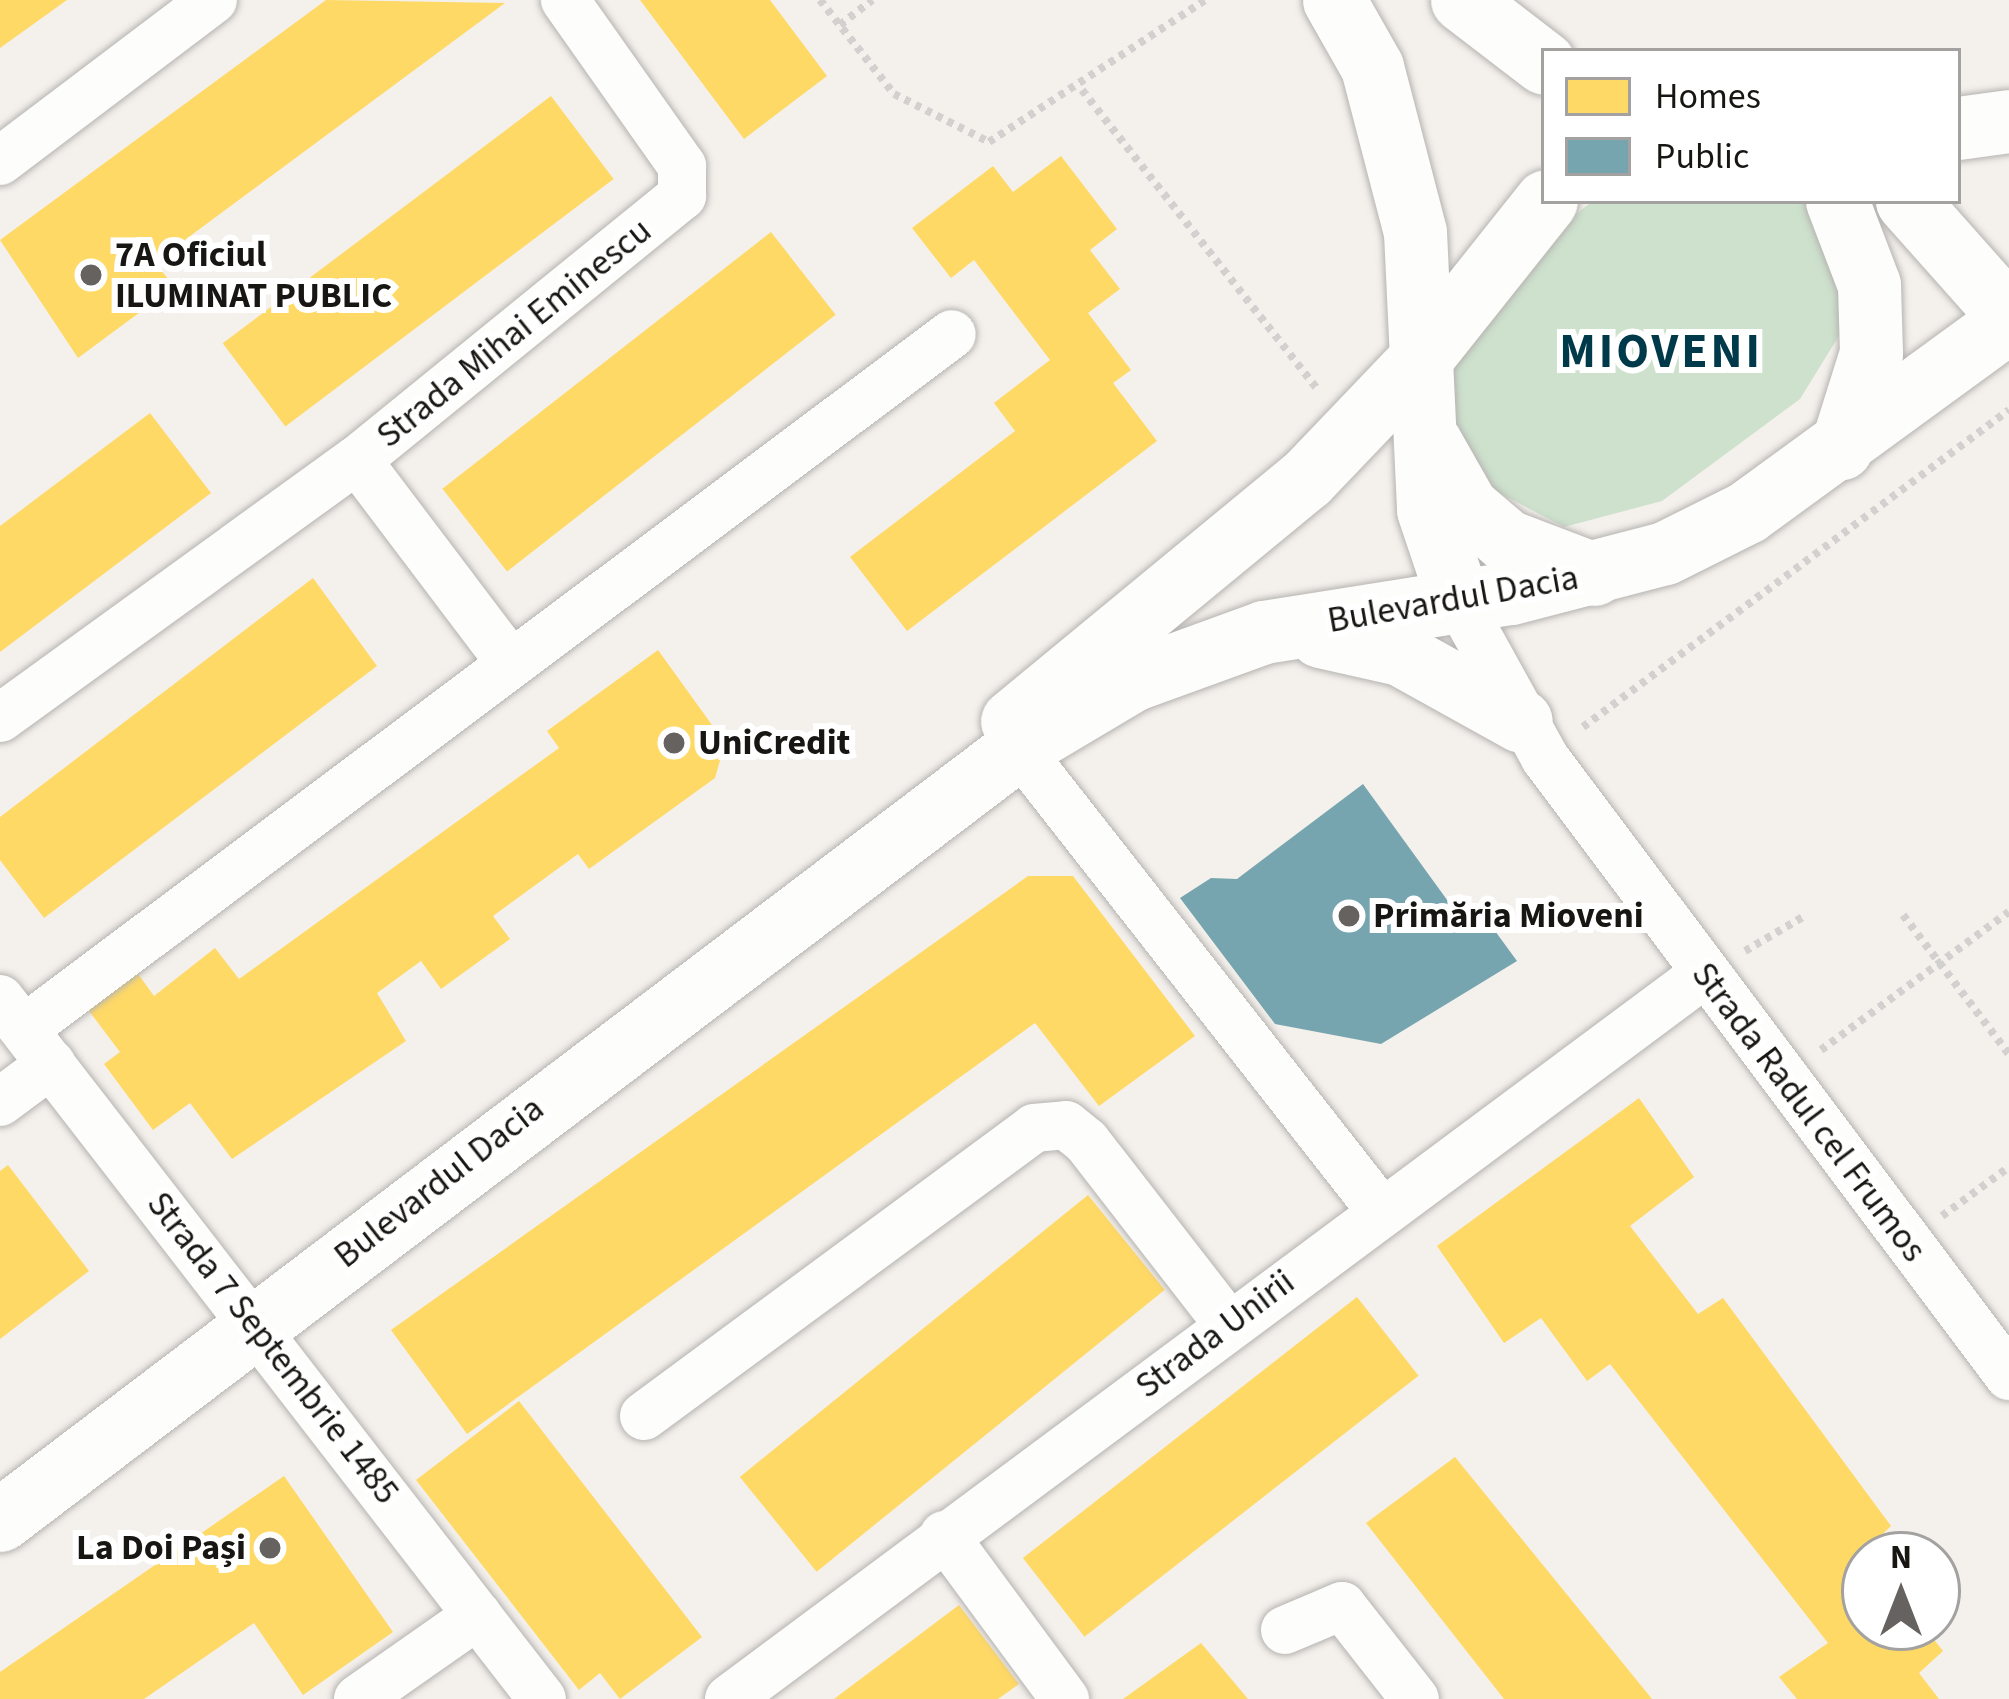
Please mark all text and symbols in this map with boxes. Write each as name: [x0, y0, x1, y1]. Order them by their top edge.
legend: [1541, 48, 1961, 204]
text: Homes: [1655, 71, 1761, 122]
text: Public: [1655, 131, 1749, 182]
street label: Strada Mihai Eminescu: [368, 209, 660, 457]
place label: 7A Oficiul ILUMINAT PUBLIC: [115, 232, 392, 317]
marker: 7A Oficiul ILUMINAT PUBLIC: [78, 262, 104, 288]
district label: MIOVENI: [1559, 324, 1763, 382]
street label: Bulevardul Dacia: [1324, 556, 1582, 642]
place label: UniCredit: [698, 721, 850, 765]
marker: UniCredit: [661, 730, 687, 756]
place label: Primăria Mioveni: [1373, 894, 1644, 938]
marker: Primăria Mioveni: [1336, 903, 1362, 929]
street label: Strada Radul cel Frumos: [1682, 954, 1936, 1270]
street label: Bulevardul Dacia: [326, 1087, 552, 1277]
street label: Strada 7 Septembrie 1485: [138, 1183, 408, 1513]
street label: Strada Unirii: [1127, 1260, 1303, 1408]
place label: La Doi Pași: [76, 1526, 246, 1570]
north arrow: [1841, 1531, 1961, 1651]
text: N: [1890, 1534, 1912, 1581]
marker: La Doi Pași: [257, 1535, 283, 1561]

